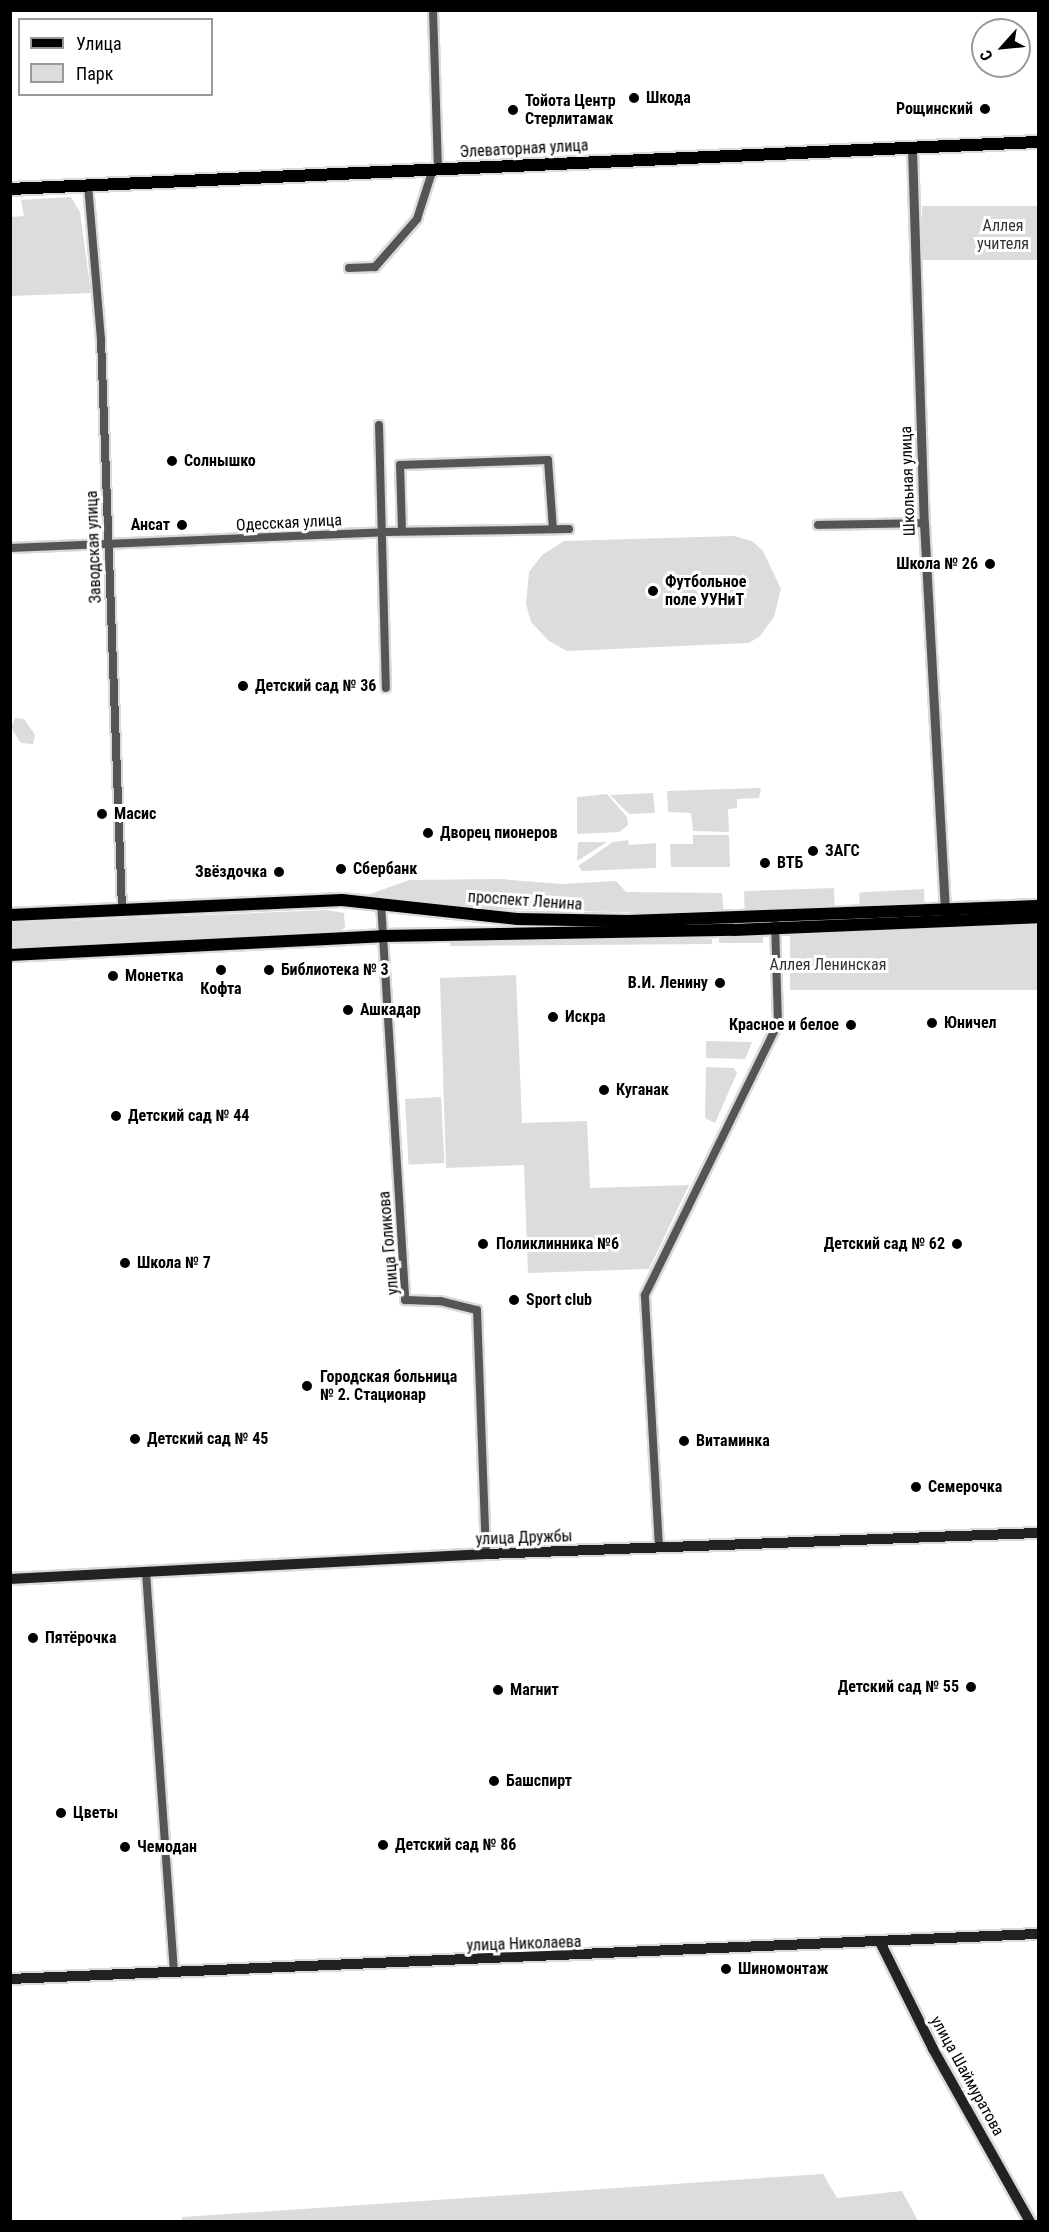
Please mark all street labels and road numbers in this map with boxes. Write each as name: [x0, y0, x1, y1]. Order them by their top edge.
street label: Элеваторная улица: [459, 136, 589, 162]
street label: Школьная улица: [896, 426, 920, 536]
street label: Заводская улица: [82, 490, 106, 604]
street label: Одесская улица: [236, 511, 342, 535]
street label: проспект Ленина: [467, 887, 583, 915]
street label: улица Голикова: [375, 1190, 403, 1296]
street label: улица Дружбы: [475, 1527, 573, 1549]
street label: улица Николаева: [466, 1932, 582, 1956]
street label: улица Шаймуратова: [926, 2013, 1008, 2139]

